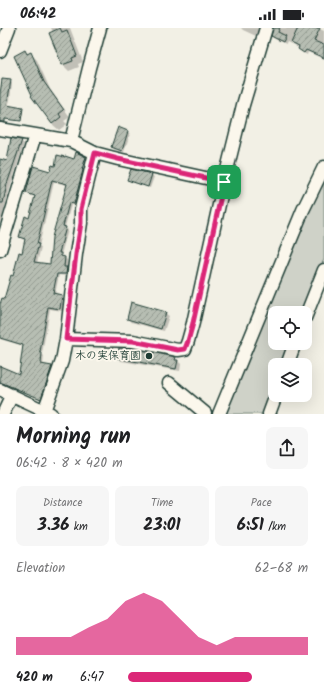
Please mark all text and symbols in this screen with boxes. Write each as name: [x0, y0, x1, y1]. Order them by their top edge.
text: 06:42: [20, 2, 56, 26]
pin: [207, 165, 241, 199]
icon: arrive: [213, 171, 235, 193]
map controls: [268, 306, 312, 402]
button: locate: [268, 306, 312, 350]
place label: 木の実保育園: [75, 347, 141, 365]
marker: 木の実保育園: [144, 351, 154, 361]
button: layers: [268, 358, 312, 402]
text: Morning run: [16, 420, 131, 455]
button: share: [266, 427, 308, 469]
text: 06:42 · 8 × 420 m: [16, 453, 123, 474]
text: Distance: [43, 494, 82, 512]
text: Time: [151, 494, 173, 512]
text: Pace: [251, 494, 272, 512]
text: 3.36: [38, 512, 69, 539]
text: 23:01: [143, 512, 181, 539]
text: 6:51: [237, 512, 264, 539]
text: km: [69, 518, 88, 536]
text: /km: [264, 518, 286, 536]
text: Elevation: [16, 558, 65, 579]
text: 62–68 m: [255, 558, 308, 579]
text: 420 m: [16, 667, 53, 688]
text: 6:47: [80, 667, 104, 688]

